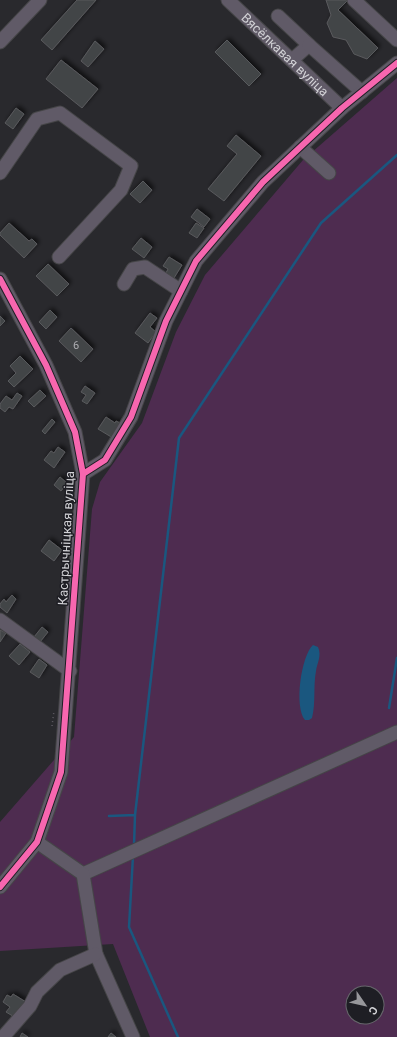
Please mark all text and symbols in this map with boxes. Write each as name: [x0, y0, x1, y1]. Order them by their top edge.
street label: Вясёлкавая вуліца: [239, 10, 332, 99]
house number: 6: [73, 339, 79, 352]
street label: Кастрычніцкая вуліца: [55, 470, 77, 606]
north arrow: [345, 985, 385, 1025]
text: С: [365, 1004, 380, 1017]

